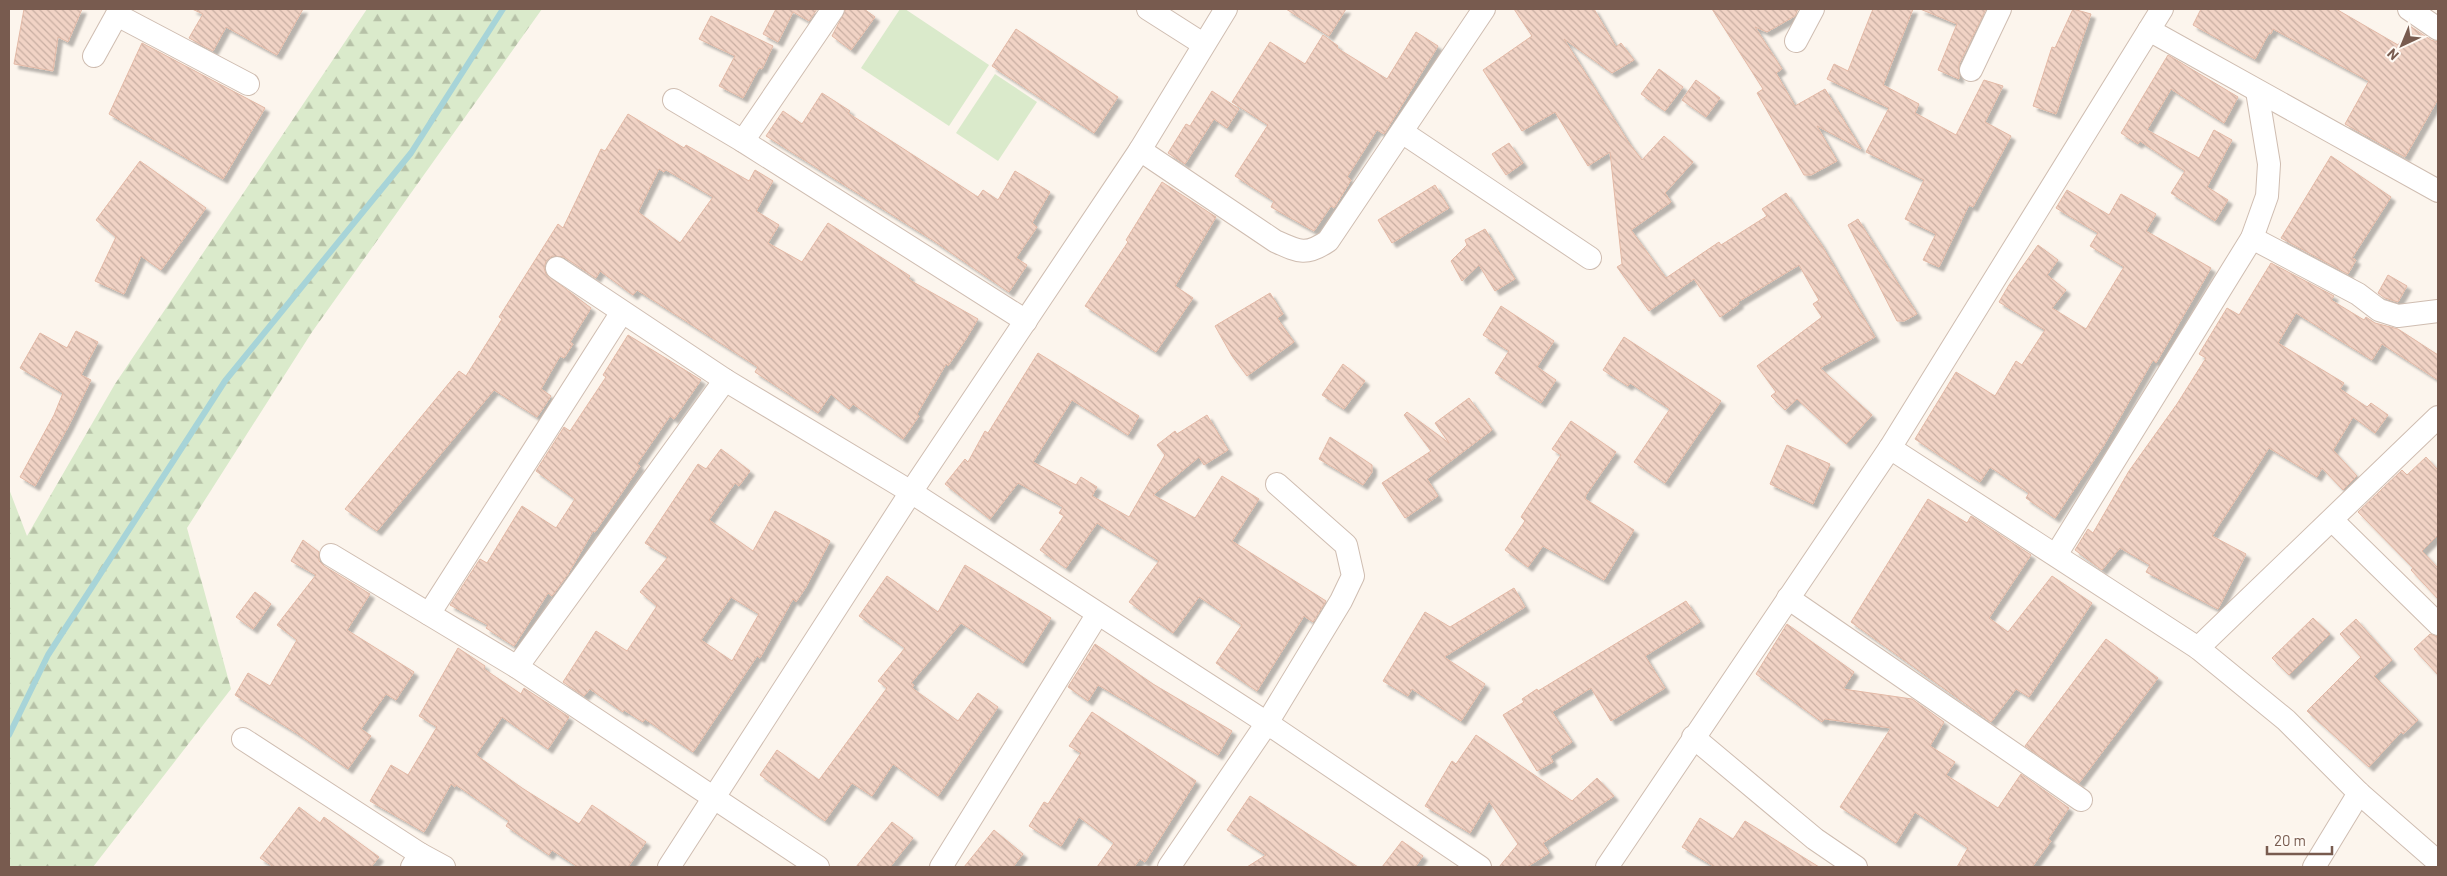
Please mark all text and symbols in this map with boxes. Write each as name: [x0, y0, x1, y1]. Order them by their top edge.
north arrow: [2377, 20, 2427, 70]
text: N: [2383, 45, 2402, 64]
scale bar: [2267, 824, 2332, 856]
text: 20 m: [2274, 831, 2306, 849]

